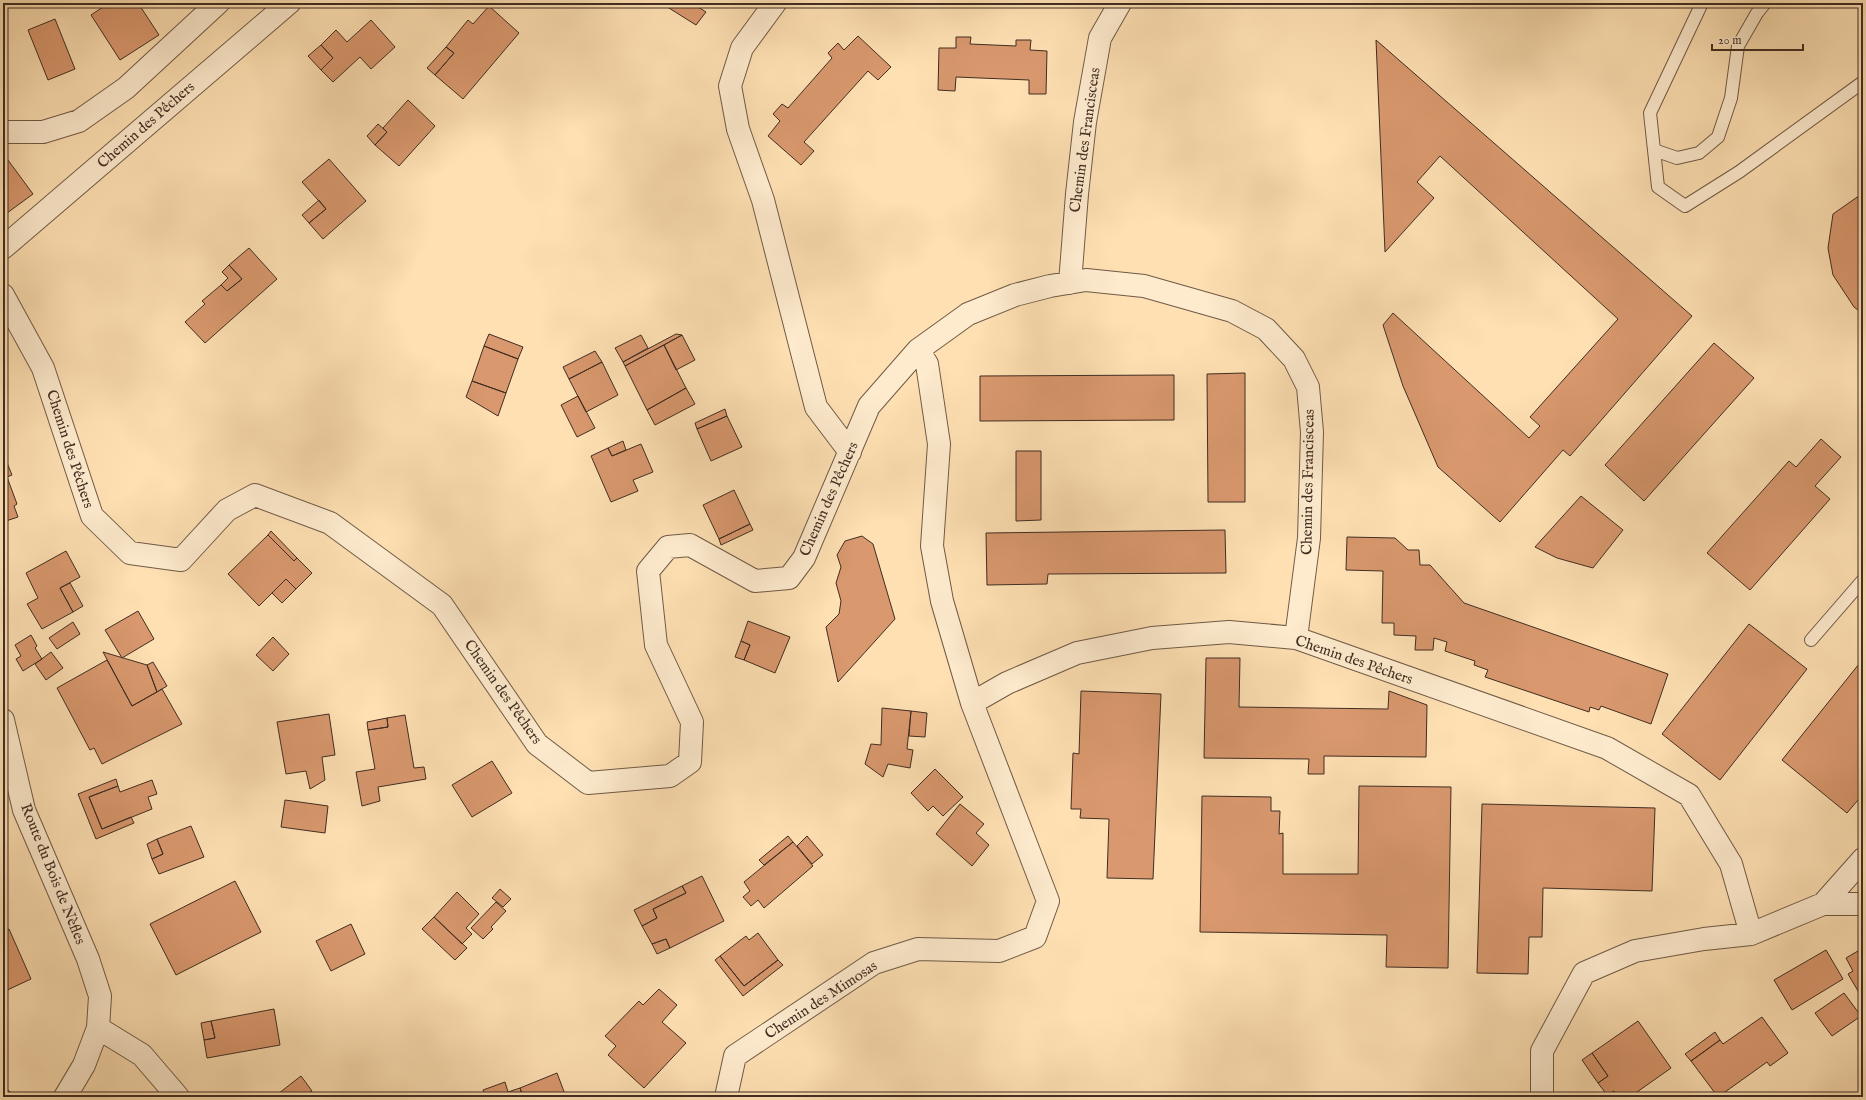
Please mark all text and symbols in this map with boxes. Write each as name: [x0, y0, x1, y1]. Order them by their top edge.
scale bar: [1712, 26, 1803, 52]
text: 20 m: [1718, 33, 1741, 48]
street label: Chemin des Francisceas: [1065, 66, 1105, 214]
street label: Chemin des Pêchers: [93, 77, 199, 173]
street label: Chemin des Pêchers: [42, 387, 98, 511]
street label: Chemin des Francisceas: [1297, 409, 1319, 555]
street label: Chemin des Pêchers: [795, 439, 863, 559]
street label: Chemin des Pêchers: [1293, 631, 1415, 689]
street label: Chemin des Pêchers: [460, 636, 546, 748]
street label: Route du Bois de Nèfles: [16, 801, 90, 947]
street label: Chemin des Mimosas: [761, 956, 881, 1044]

